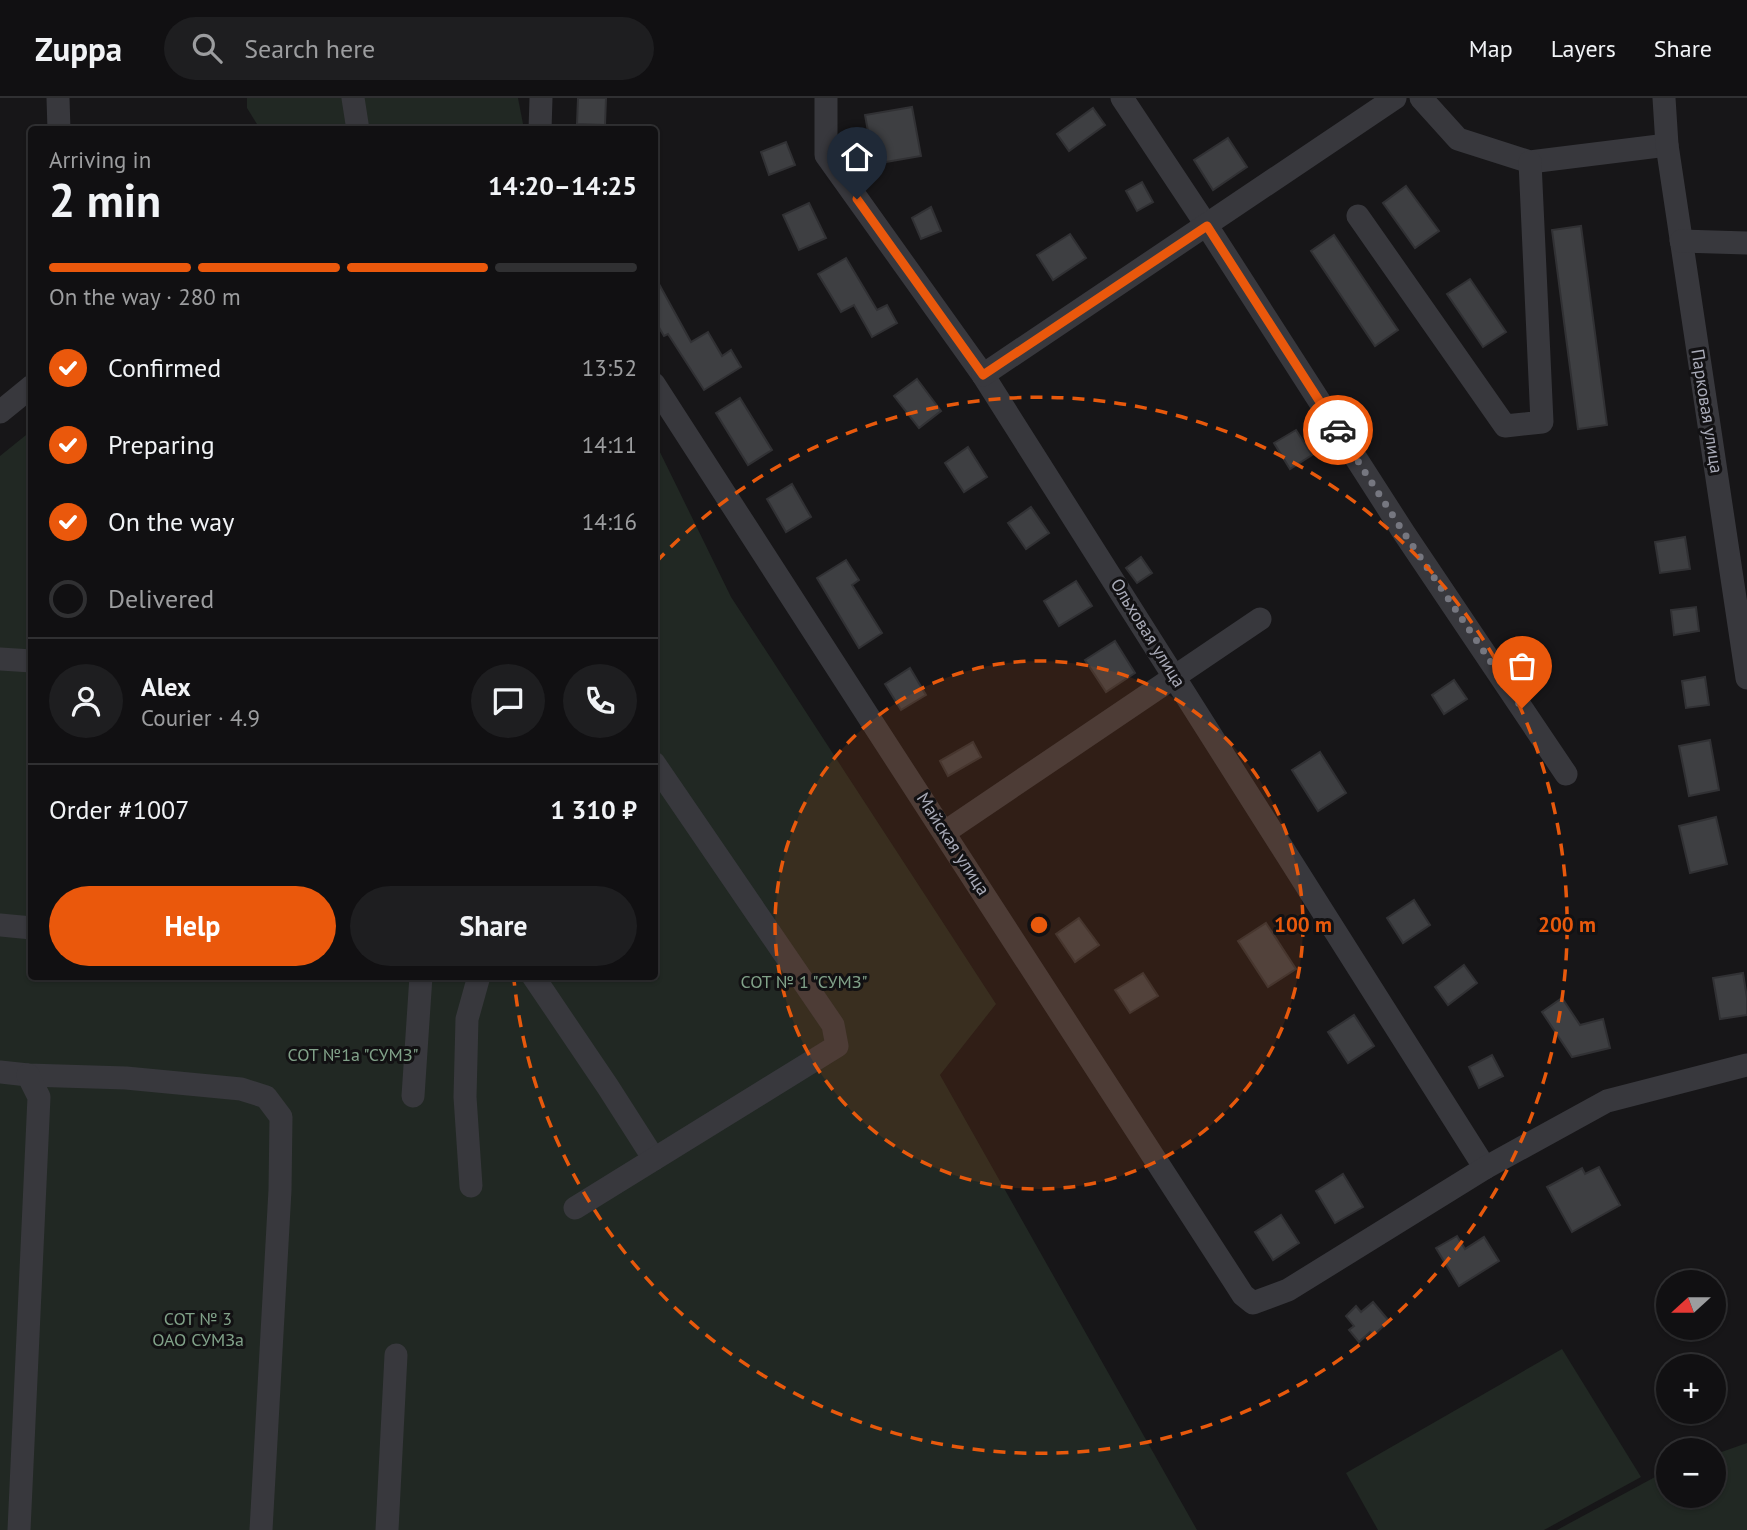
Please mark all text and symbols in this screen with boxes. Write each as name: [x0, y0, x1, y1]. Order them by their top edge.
search box: [164, 17, 654, 80]
text: Zuppa: [35, 27, 122, 70]
icon: search: [188, 29, 226, 67]
text: Search here: [244, 32, 375, 65]
text: Map: [1469, 33, 1513, 64]
text: Layers: [1551, 33, 1616, 64]
text: Share: [1654, 33, 1712, 64]
pin: [827, 127, 887, 199]
icon: home: [838, 138, 876, 176]
text: Arriving in: [49, 145, 151, 174]
text: 14:20–14:25: [488, 169, 637, 202]
text: 2 min: [49, 170, 161, 230]
text: On the way · 280 m: [49, 282, 241, 311]
street label: Парковая улица: [1686, 347, 1729, 475]
icon: check: [49, 349, 87, 387]
text: Confirmed: [108, 351, 221, 384]
text: 13:52: [582, 353, 637, 382]
courier: [1303, 395, 1373, 465]
icon: car: [1319, 411, 1357, 449]
icon: check: [49, 426, 87, 464]
text: Preparing: [108, 428, 215, 461]
text: 14:11: [582, 430, 637, 459]
icon: check: [49, 503, 87, 541]
text: On the way: [108, 505, 234, 538]
text: 14:16: [582, 507, 637, 536]
street label: Ольховая улица: [1106, 574, 1191, 691]
text: Delivered: [108, 582, 214, 615]
pin: [1492, 636, 1552, 708]
icon: bag: [1503, 647, 1541, 685]
button: person: [49, 664, 123, 738]
button: chat: [471, 664, 545, 738]
button: phone: [563, 664, 637, 738]
text: Alex: [141, 670, 191, 703]
text: Courier · 4.9: [141, 703, 260, 732]
street label: Майская улица: [912, 788, 995, 899]
text: Order #1007: [49, 793, 189, 826]
text: 1 310 ₽: [550, 793, 637, 826]
button: Help: [49, 886, 336, 966]
button: Share: [350, 886, 637, 966]
text: 100 m: [1274, 911, 1332, 938]
text: 200 m: [1538, 911, 1596, 938]
centre of rings: [1027, 913, 1051, 937]
park label: СОТ № 1 "СУМЗ": [740, 970, 868, 993]
park label: СОТ №1а "СУМЗ": [287, 1043, 419, 1066]
north arrow: [1656, 1270, 1726, 1340]
map controls: [1656, 1270, 1726, 1508]
park label: СОТ № 3 ОАО СУМЗа: [152, 1307, 244, 1351]
button: +: [1656, 1354, 1726, 1424]
button: −: [1656, 1438, 1726, 1508]

